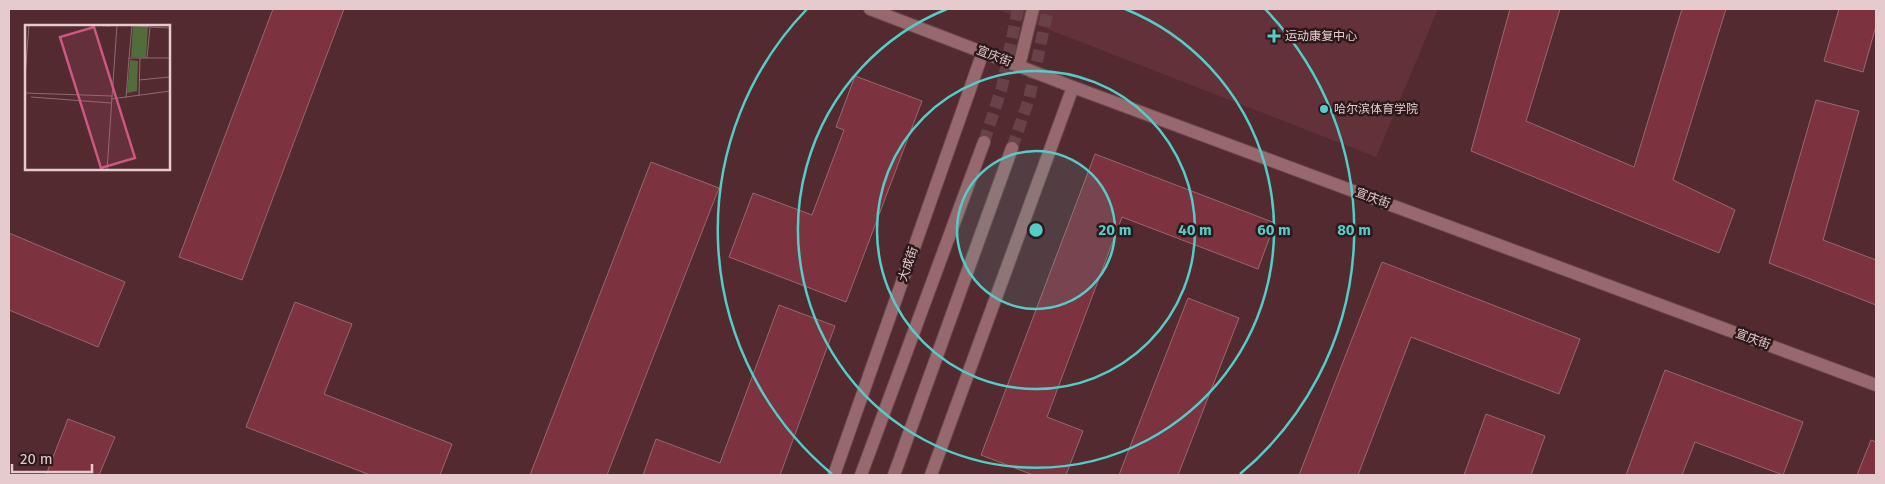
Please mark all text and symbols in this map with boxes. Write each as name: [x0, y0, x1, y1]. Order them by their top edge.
inset map: [25, 25, 170, 170]
marker: 运动康复中心: [1267, 29, 1281, 43]
place label: 运动康复中心: [1285, 29, 1357, 43]
street label: 宣庆街: [975, 43, 1013, 69]
place label: 哈尔滨体育学院: [1334, 102, 1418, 116]
marker: 哈尔滨体育学院: [1318, 103, 1330, 115]
street label: 宣庆街: [1354, 185, 1392, 211]
centre of rings: [1027, 221, 1045, 239]
text: 20 m: [1099, 221, 1131, 239]
text: 40 m: [1178, 221, 1212, 239]
text: 60 m: [1257, 221, 1291, 239]
text: 80 m: [1337, 221, 1371, 239]
street label: 大成街: [896, 245, 920, 283]
street label: 宣庆街: [1734, 326, 1772, 352]
scale bar: [12, 442, 92, 474]
text: 20 m: [20, 450, 53, 468]

